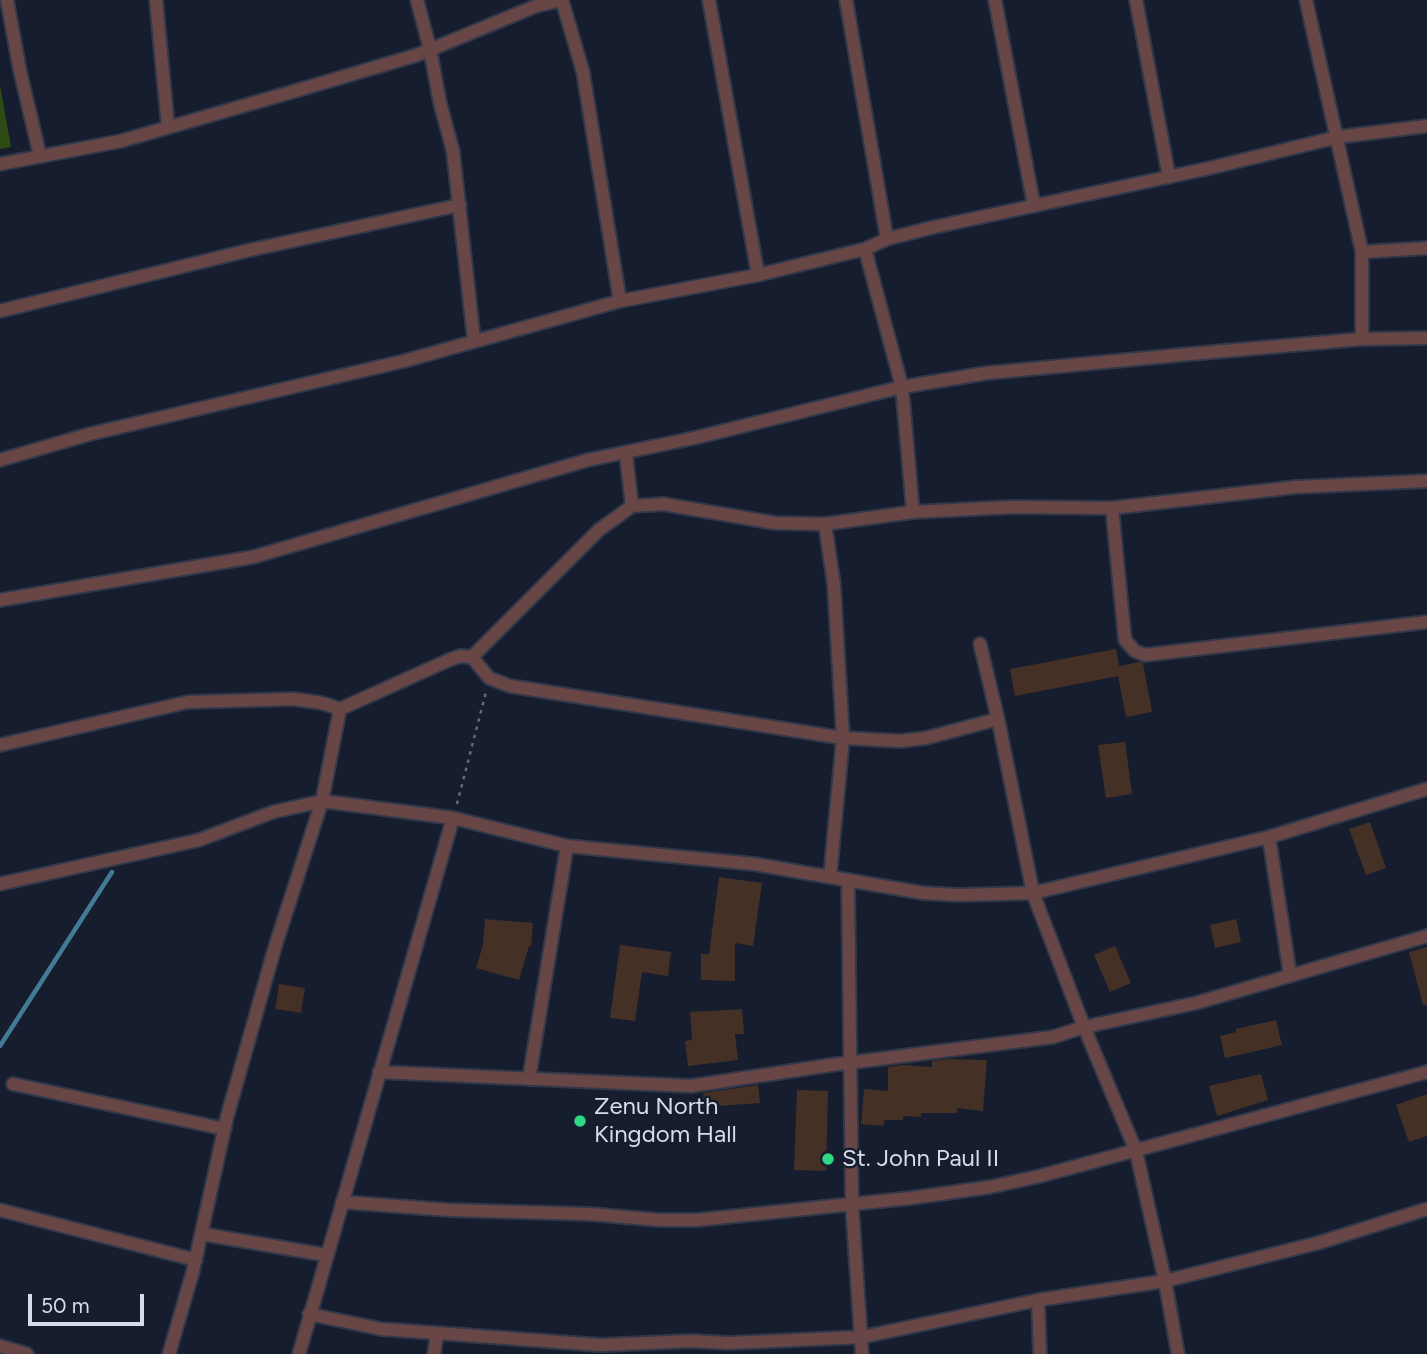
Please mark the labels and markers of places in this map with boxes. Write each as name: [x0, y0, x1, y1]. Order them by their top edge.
place label: Zenu North Kingdom Hall: [594, 1093, 737, 1149]
marker: Zenu North Kingdom Hall: [572, 1113, 588, 1129]
place label: St. John Paul II: [842, 1145, 999, 1173]
marker: St. John Paul II: [820, 1151, 836, 1167]

